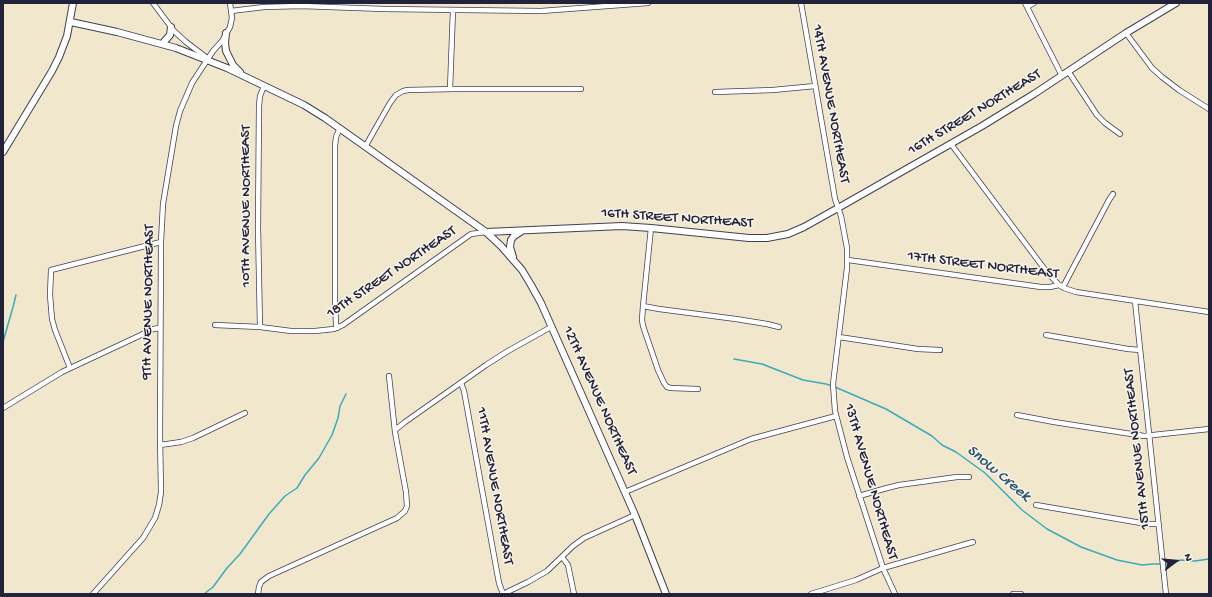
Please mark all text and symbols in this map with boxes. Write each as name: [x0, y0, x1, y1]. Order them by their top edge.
street label: 14TH AVENUE NORTHEAST: [807, 23, 853, 185]
street label: 16TH STREET NORTHEAST: [905, 66, 1045, 160]
street label: 10TH AVENUE NORTHEAST: [238, 125, 256, 287]
street label: 16TH STREET NORTHEAST: [601, 205, 753, 233]
street label: 18TH STREET NORTHEAST: [324, 223, 460, 323]
street label: 9TH AVENUE NORTHEAST: [139, 224, 159, 380]
street label: 17TH STREET NORTHEAST: [906, 248, 1060, 284]
street label: 12TH AVENUE NORTHEAST: [558, 324, 640, 478]
street label: 15TH AVENUE NORTHEAST: [1121, 368, 1155, 530]
street label: 13TH AVENUE NORTHEAST: [839, 402, 901, 562]
street label: 11TH AVENUE NORTHEAST: [471, 406, 517, 566]
water label: Snow Creek: [962, 442, 1034, 506]
north arrow: [1156, 541, 1196, 581]
text: N: [1181, 553, 1194, 563]

